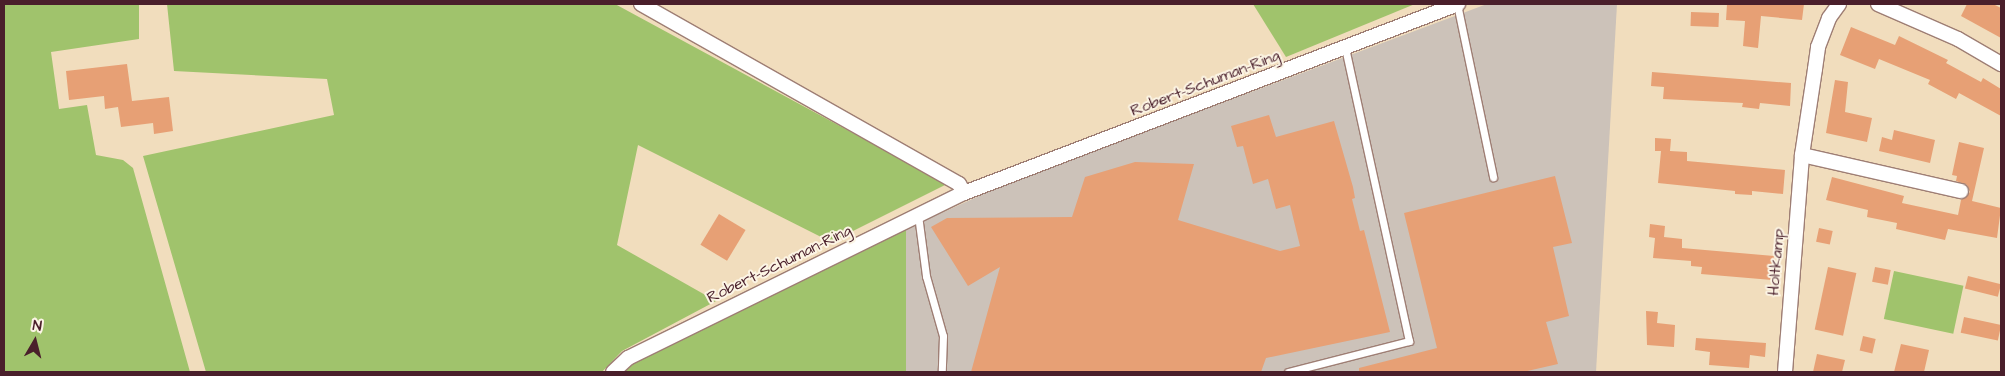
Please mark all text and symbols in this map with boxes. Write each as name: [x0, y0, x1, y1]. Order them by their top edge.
street label: Robert-Schuman-Ring: [1128, 46, 1282, 120]
street label: Robert-Schuman-Ring: [704, 221, 854, 307]
street label: Holtkamp: [1764, 228, 1788, 296]
north arrow: [10, 316, 60, 366]
text: N: [31, 316, 43, 337]

